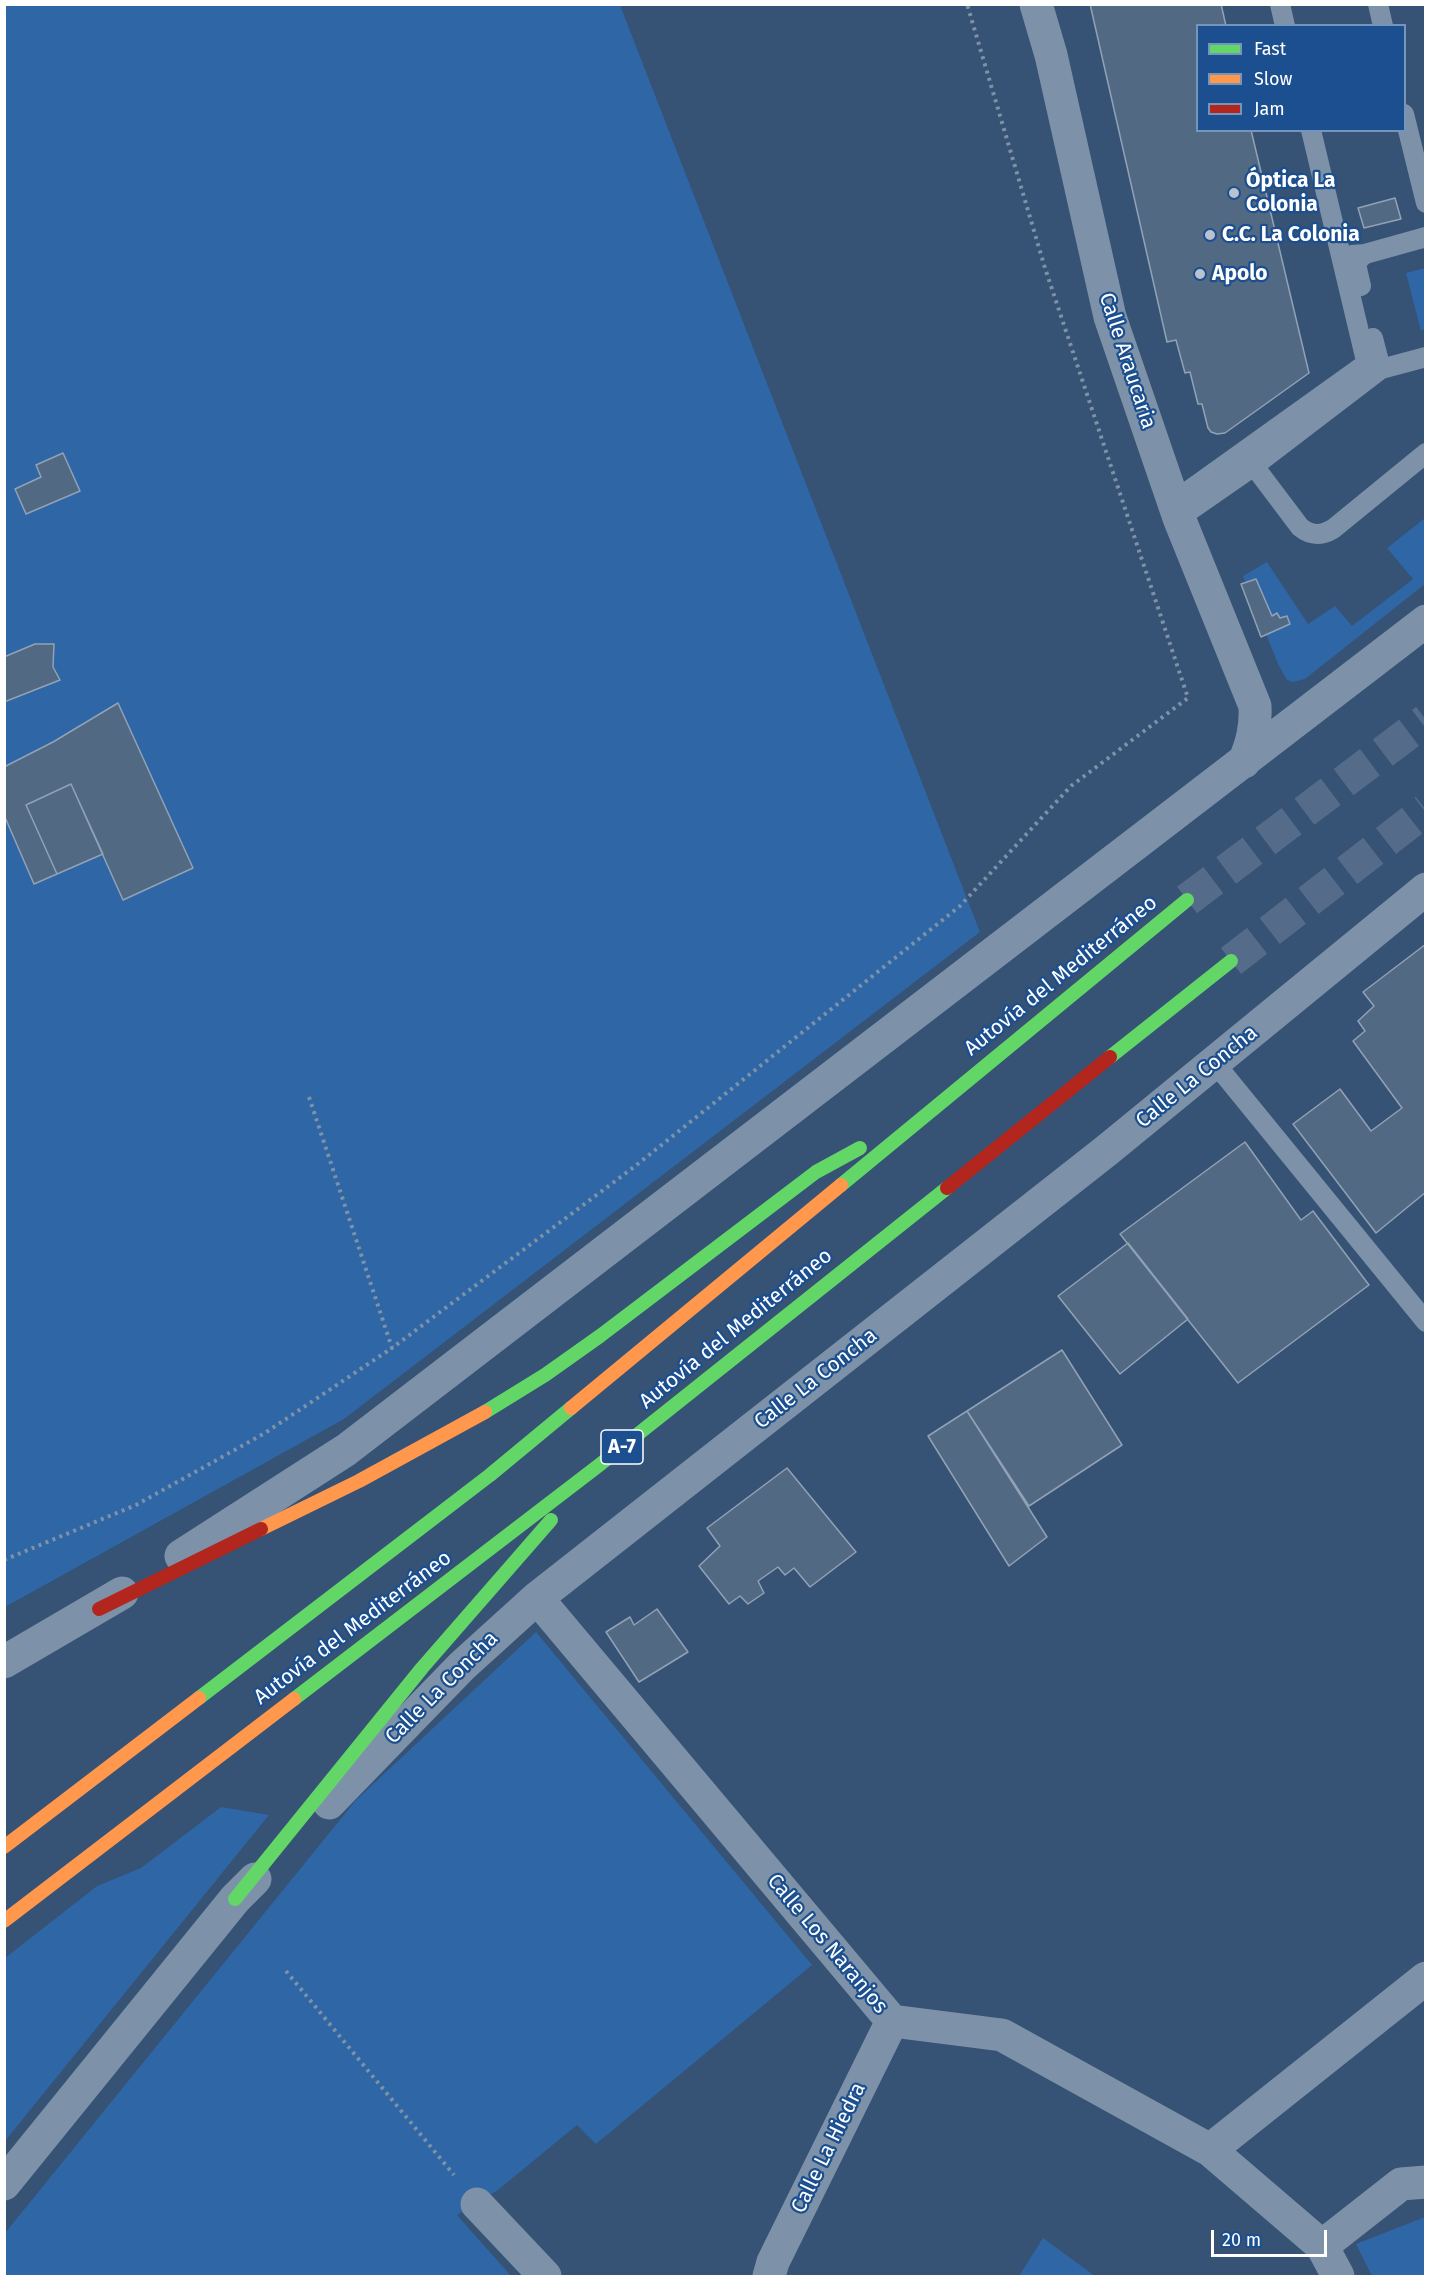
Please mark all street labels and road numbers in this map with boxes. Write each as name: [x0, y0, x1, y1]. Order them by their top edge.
street label: Calle Araucaria: [1093, 290, 1161, 432]
street label: Autovía del Mediterráneo: [960, 891, 1162, 1061]
street label: Calle La Concha: [1131, 1020, 1263, 1134]
street label: Autovía del Mediterráneo: [635, 1244, 837, 1414]
street label: Calle La Concha: [750, 1323, 882, 1435]
road number: A-7: [601, 1430, 643, 1464]
street label: Autovía del Mediterráneo: [249, 1546, 457, 1710]
street label: Calle La Concha: [380, 1626, 504, 1750]
street label: Calle Los Naranjos: [761, 1869, 893, 2019]
street label: Calle La Hiedra: [787, 2079, 871, 2217]

